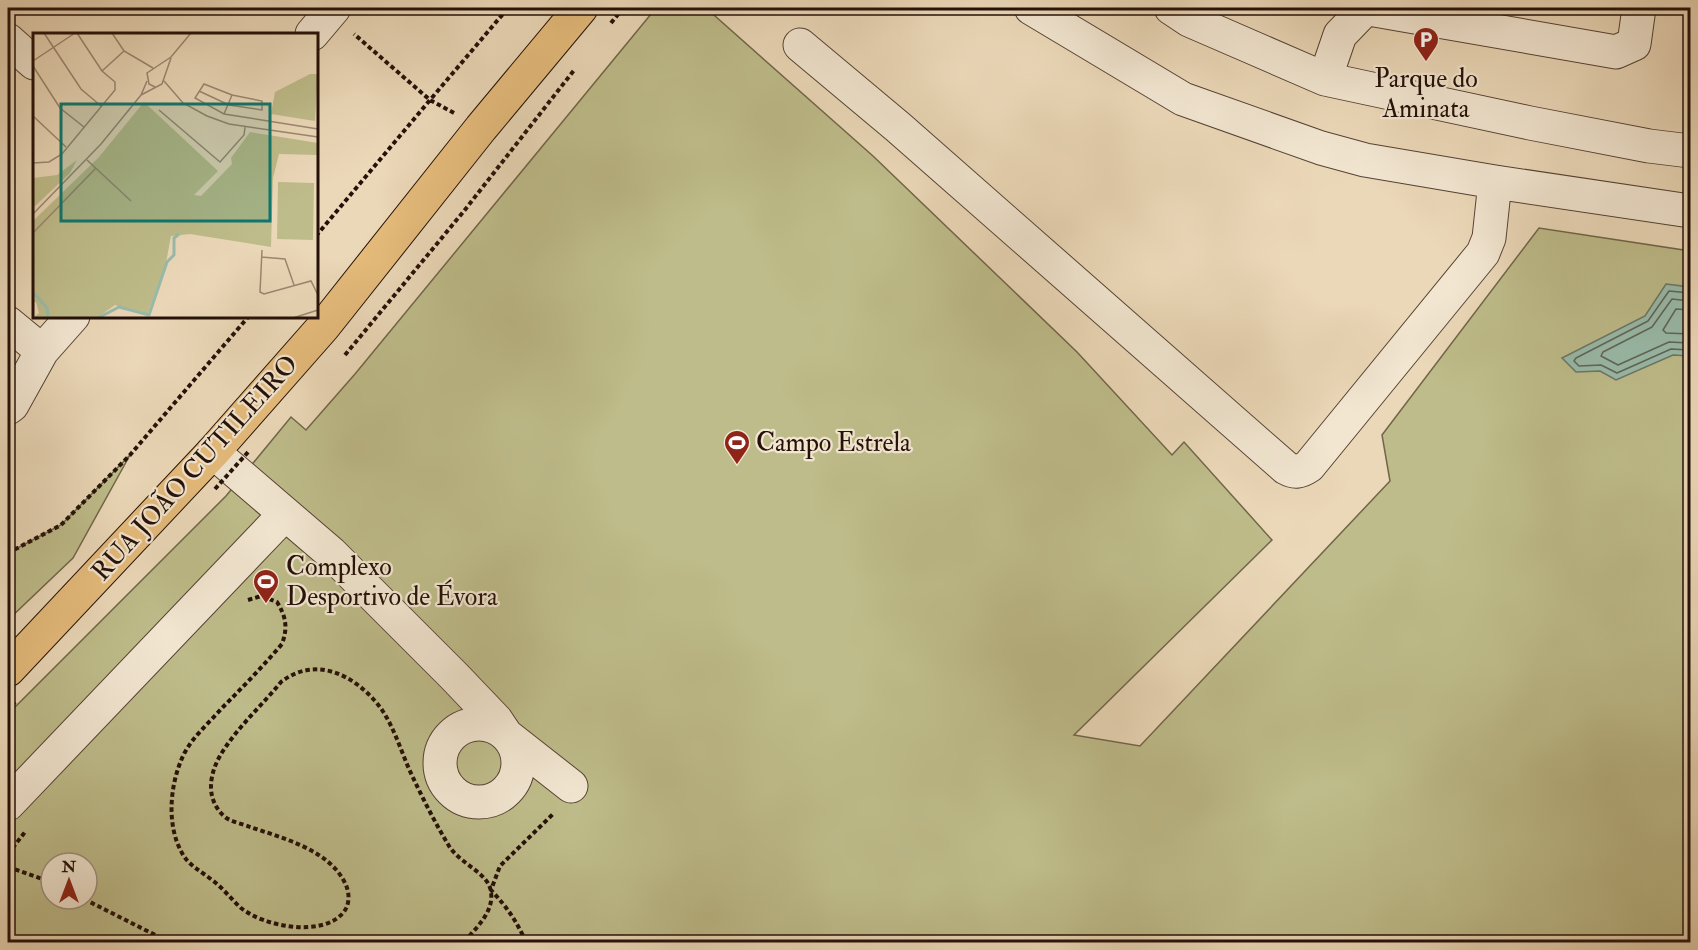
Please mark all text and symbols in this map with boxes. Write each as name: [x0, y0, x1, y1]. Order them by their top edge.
parking icon: Parque do Aminata: [1411, 25, 1441, 63]
inset map: [33, 33, 318, 318]
place label: Parque do Aminata: [1374, 63, 1478, 125]
street label: RUA JOÃO CUTILEIRO: [84, 348, 305, 588]
place label: Campo Estrela: [756, 427, 911, 460]
sports icon: Campo Estrela: [722, 428, 752, 466]
place label: Complexo Desportivo de Évora: [286, 551, 498, 614]
sports icon: Complexo Desportivo de Évora: [251, 567, 281, 605]
north arrow: [39, 851, 99, 911]
text: N: [61, 857, 77, 877]

